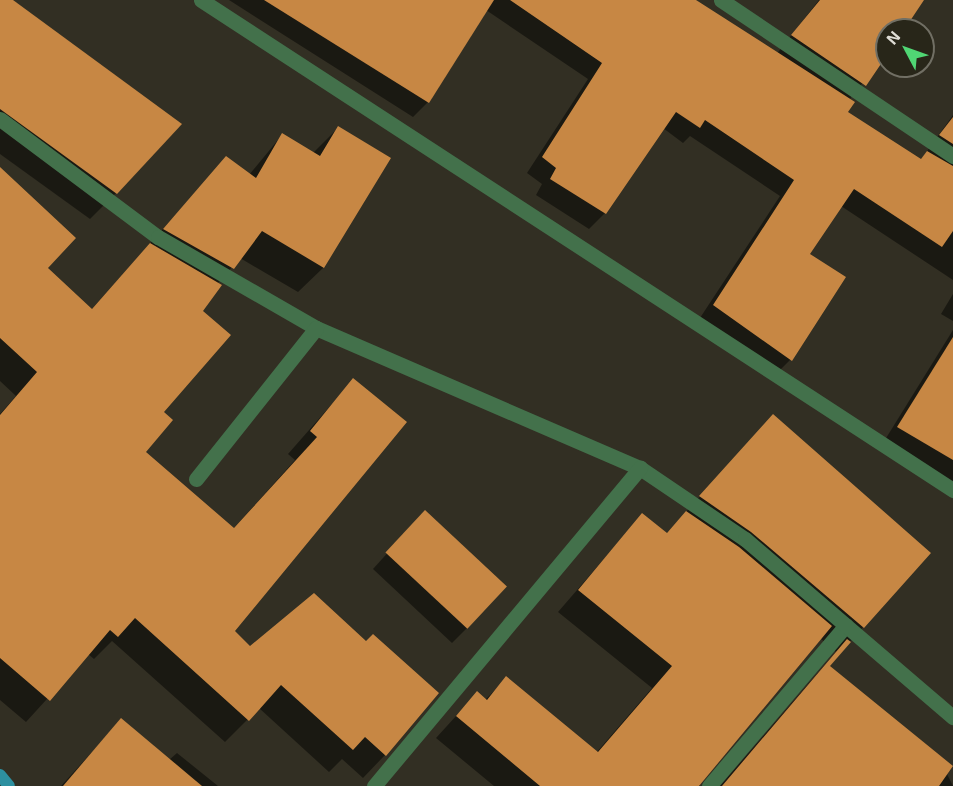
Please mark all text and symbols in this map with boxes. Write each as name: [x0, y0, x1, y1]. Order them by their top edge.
north arrow: [875, 18, 935, 78]
text: N: [882, 27, 904, 48]

